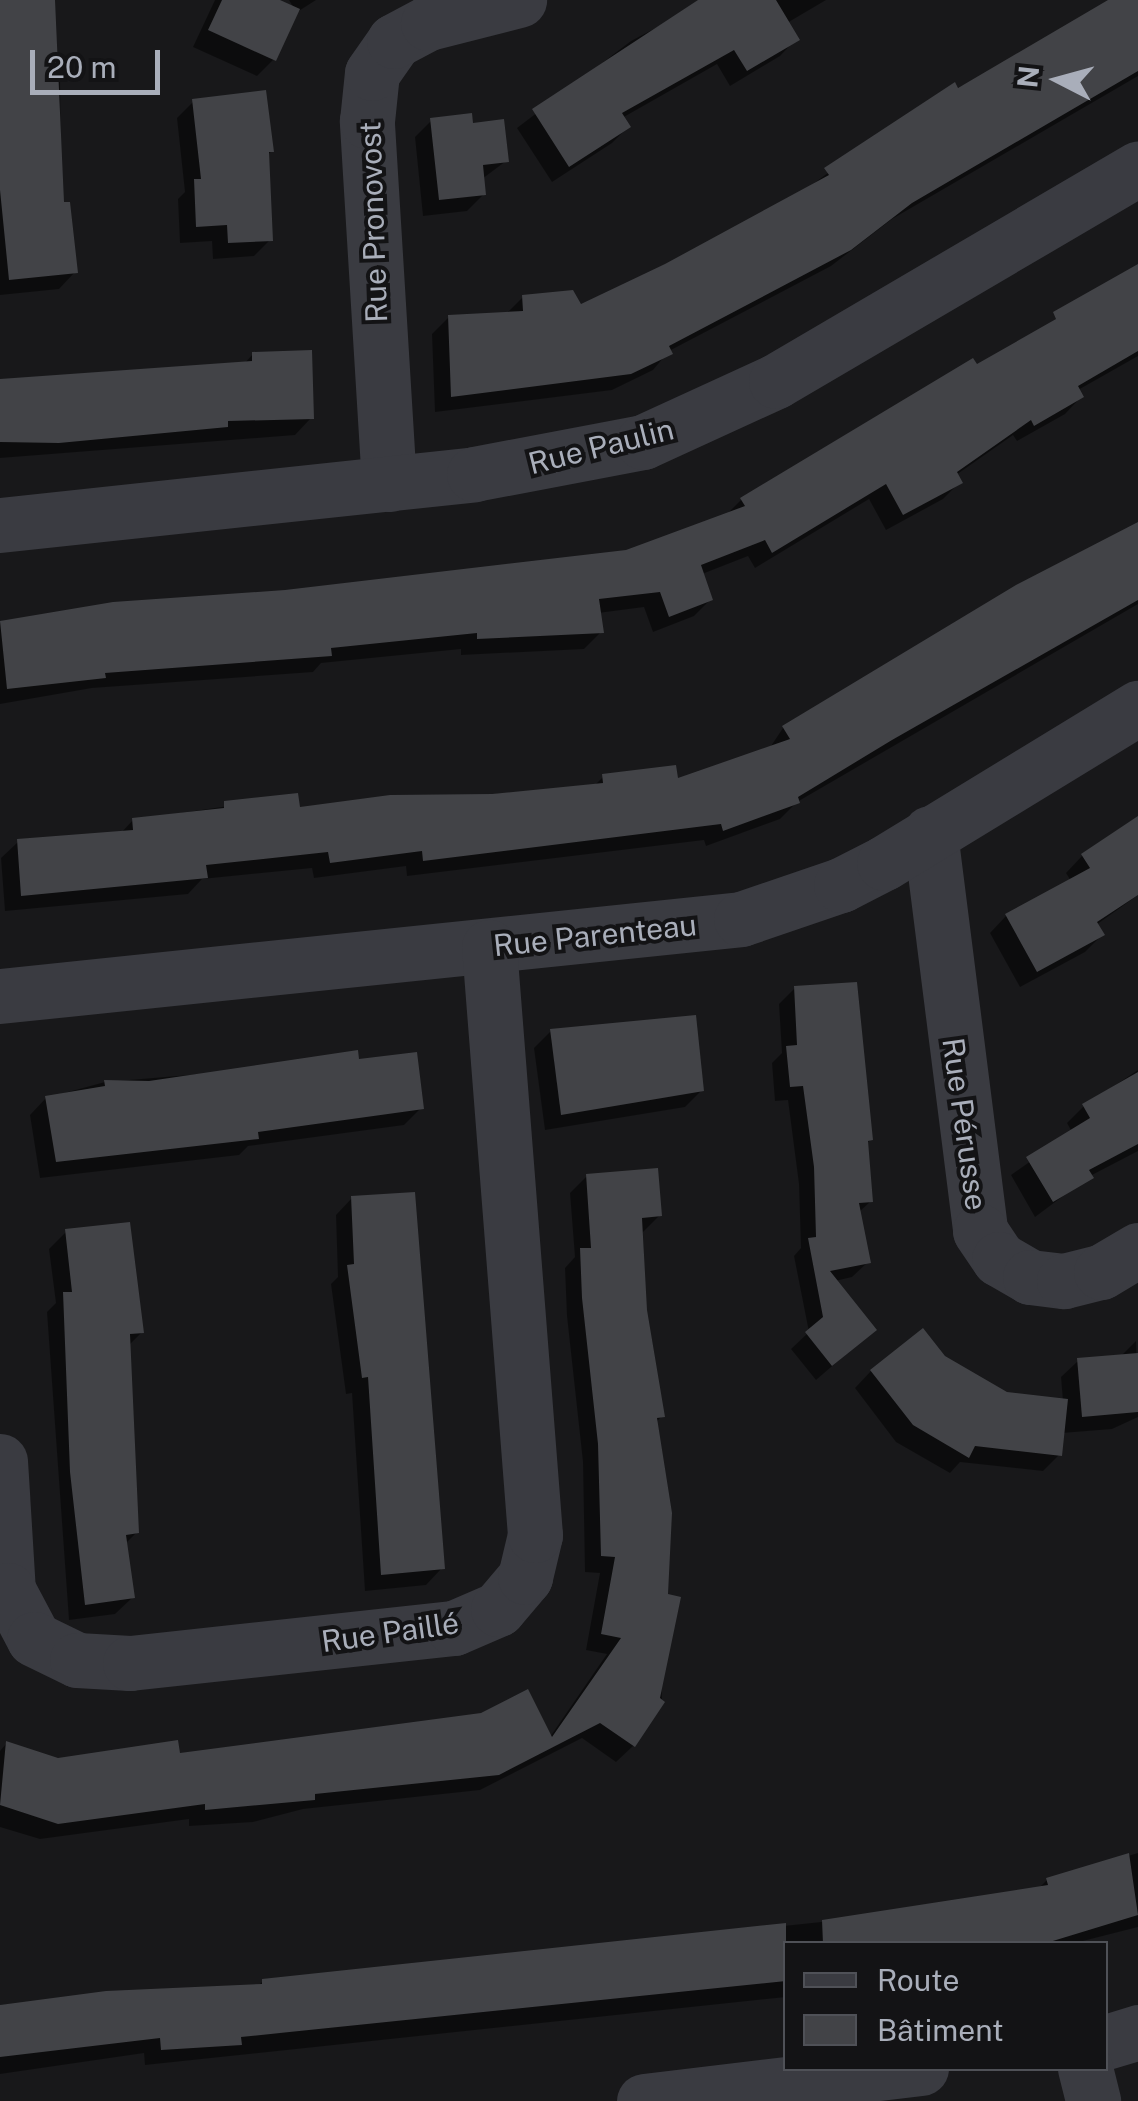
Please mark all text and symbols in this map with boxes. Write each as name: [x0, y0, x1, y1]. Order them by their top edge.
scale bar: [35, 30, 165, 92]
north arrow: [1008, 30, 1108, 130]
text: 20 m: [47, 49, 116, 85]
text: N: [1010, 64, 1045, 89]
street label: Rue Pronovost: [351, 121, 395, 323]
street label: Rue Paulin: [525, 411, 677, 481]
street label: Rue Parenteau: [491, 906, 699, 964]
street label: Rue Pérusse: [935, 1035, 995, 1213]
street label: Rue Paillé: [319, 1605, 461, 1659]
legend: [783, 1941, 1108, 2071]
text: Route: [877, 1962, 959, 1998]
text: Bâtiment: [877, 2012, 1004, 2048]

